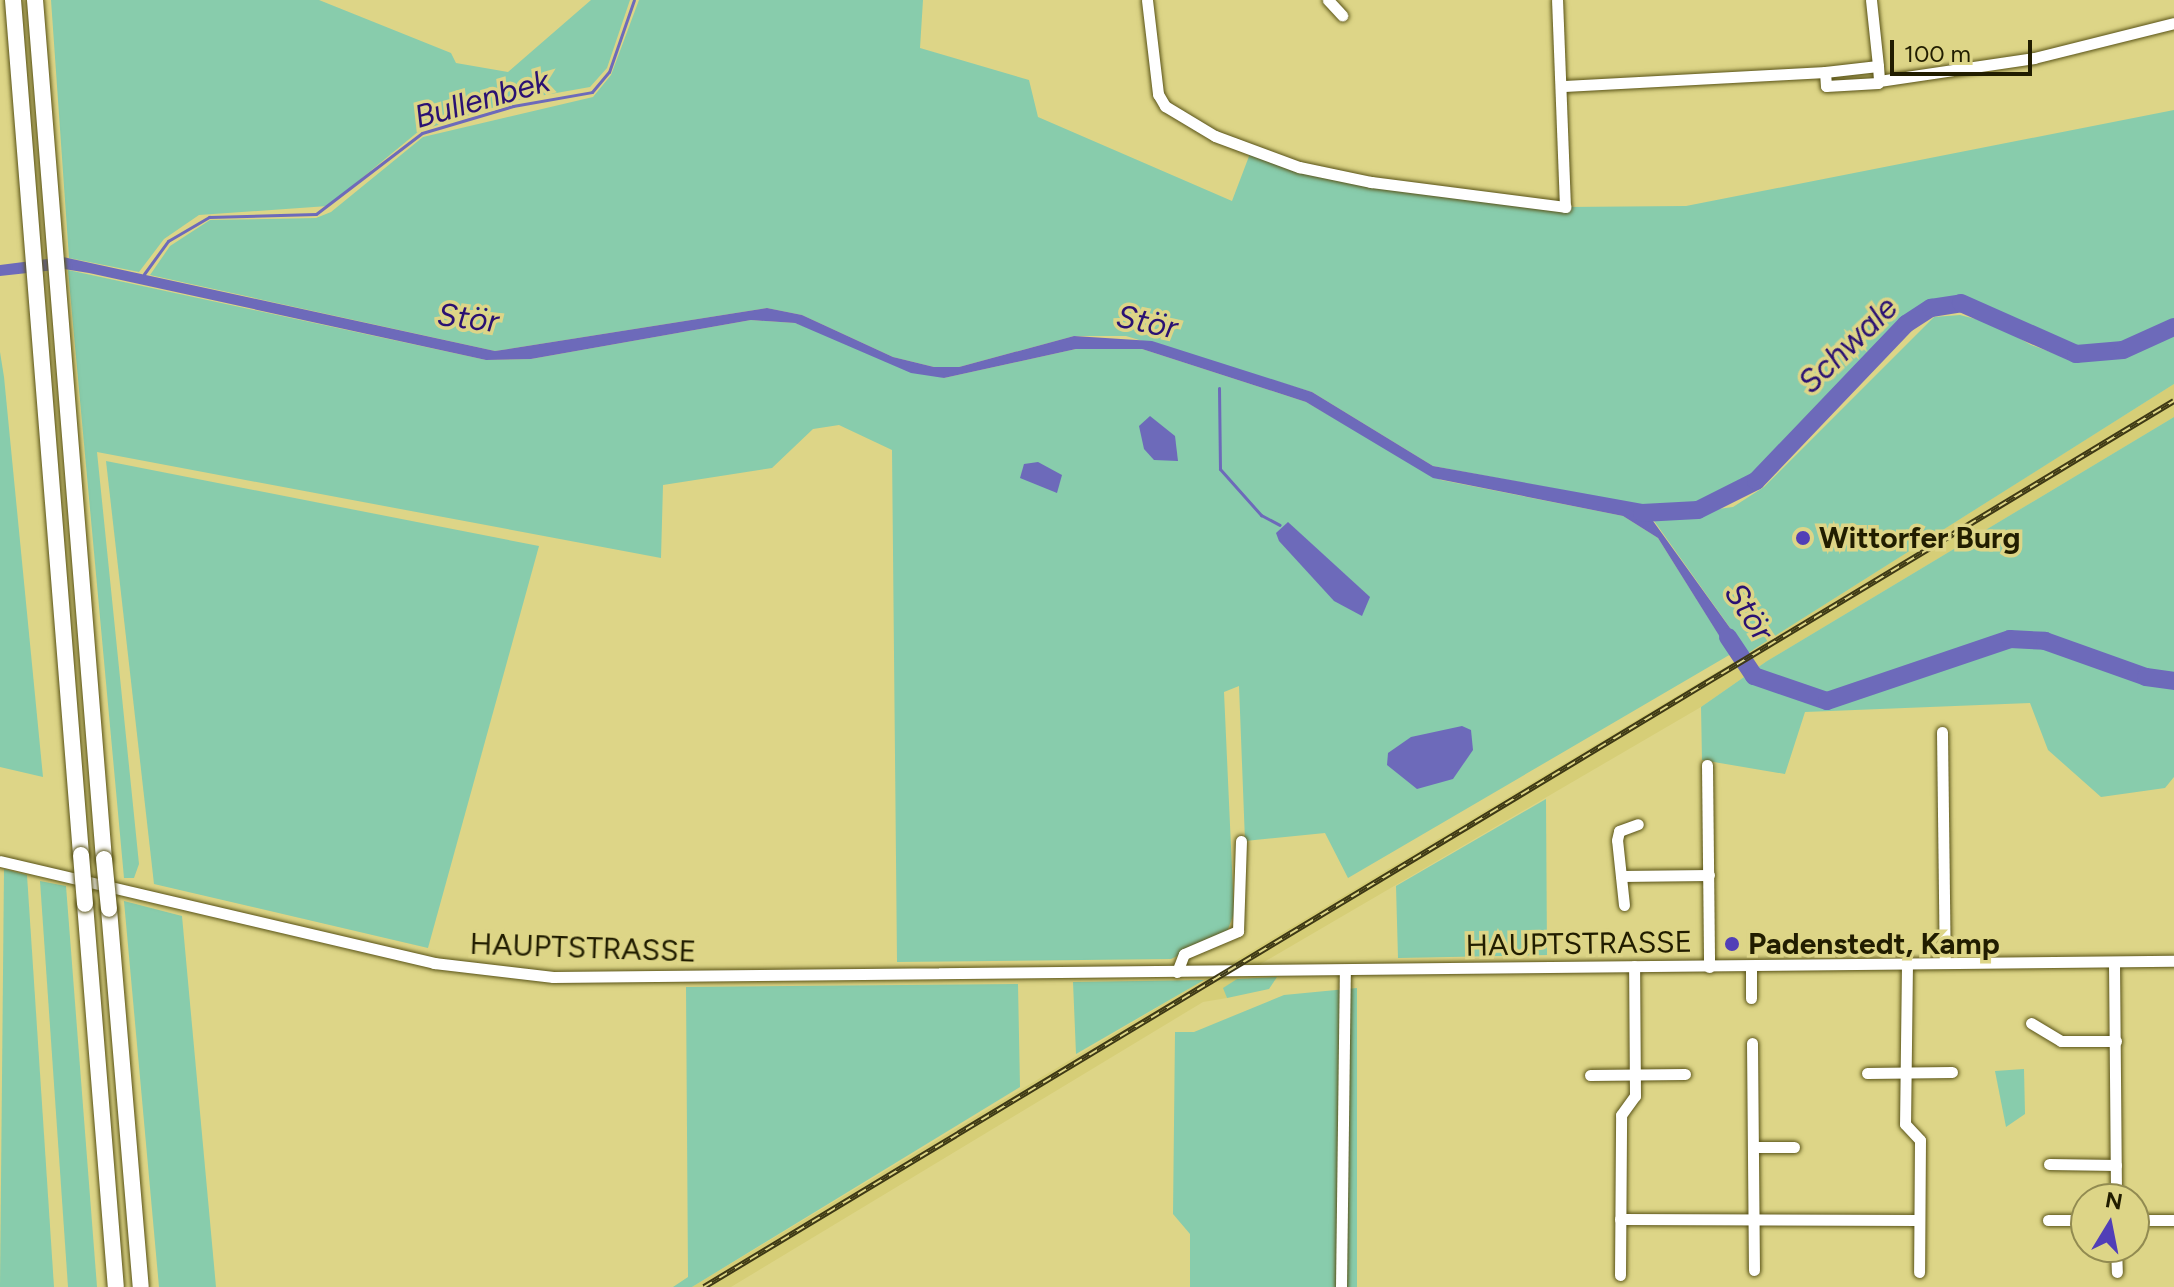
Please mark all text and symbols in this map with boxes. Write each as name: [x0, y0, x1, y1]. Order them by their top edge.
scale bar: [1894, 24, 2036, 74]
text: 100 m: [1904, 39, 1971, 68]
water label: Bullenbek: [410, 61, 554, 137]
water label: Schwale: [1790, 289, 1906, 401]
water label: Stör: [435, 295, 501, 341]
water label: Stör: [1113, 297, 1181, 347]
place label: Wittorfer Burg: [1819, 520, 2020, 556]
marker: Wittorfer Burg: [1794, 529, 1812, 547]
water label: Stör: [1716, 576, 1782, 648]
street label: HAUPTSTRASSE: [1465, 924, 1693, 964]
street label: HAUPTSTRASSE: [469, 926, 697, 970]
place label: Padenstedt, Kamp: [1748, 926, 2000, 962]
marker: Padenstedt, Kamp: [1723, 935, 1741, 953]
north arrow: [2070, 1183, 2150, 1263]
text: N: [2103, 1186, 2125, 1216]

